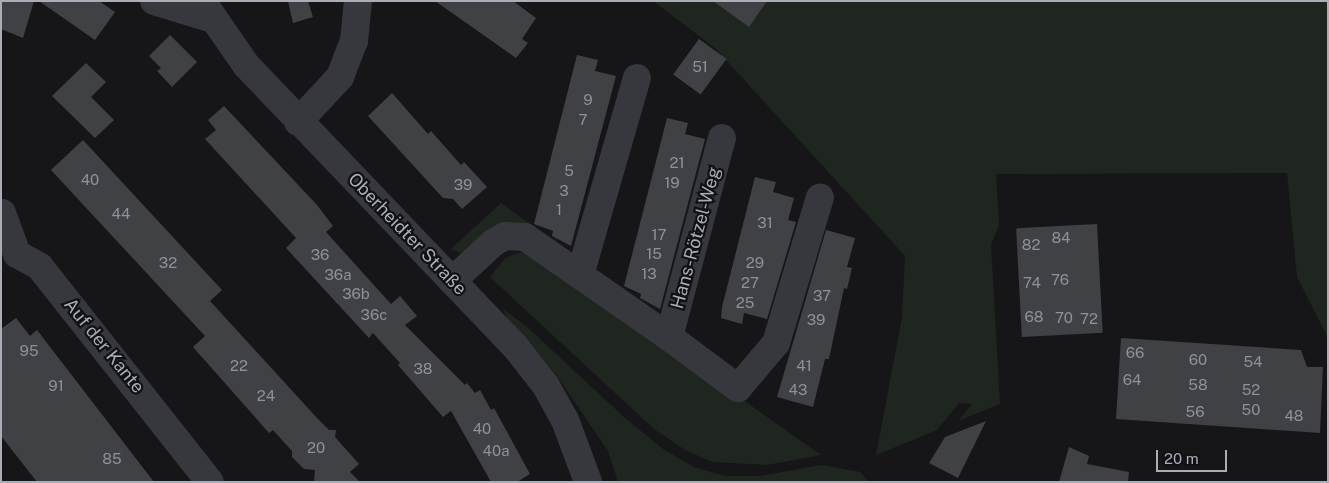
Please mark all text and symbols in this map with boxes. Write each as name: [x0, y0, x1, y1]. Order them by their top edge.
house number: 51: [692, 58, 708, 76]
house number: 9: [583, 91, 593, 109]
house number: 7: [578, 111, 588, 129]
house number: 21: [669, 154, 685, 172]
house number: 5: [564, 162, 574, 180]
street label: Hans-Rötzel-Weg: [667, 165, 725, 311]
street label: Oberheidter Straße: [343, 168, 471, 300]
house number: 40: [81, 171, 99, 189]
house number: 19: [664, 174, 680, 192]
house number: 39: [454, 176, 472, 194]
house number: 3: [559, 182, 569, 200]
house number: 1: [556, 201, 562, 219]
house number: 44: [112, 205, 130, 223]
house number: 31: [757, 214, 773, 232]
house number: 17: [651, 226, 667, 244]
house number: 84: [1051, 229, 1071, 247]
house number: 82: [1022, 236, 1040, 254]
house number: 15: [646, 245, 662, 263]
house number: 36: [311, 246, 329, 264]
house number: 32: [159, 254, 177, 272]
house number: 29: [746, 254, 764, 272]
house number: 13: [641, 265, 657, 283]
house number: 36a: [325, 266, 351, 284]
house number: 76: [1051, 271, 1069, 289]
house number: 27: [741, 274, 759, 292]
house number: 74: [1023, 274, 1041, 292]
house number: 36b: [342, 285, 370, 303]
house number: 37: [813, 287, 831, 305]
street label: Auf der Kante: [59, 294, 149, 398]
house number: 25: [736, 294, 754, 312]
house number: 36c: [361, 306, 387, 324]
house number: 68: [1025, 308, 1043, 326]
house number: 70: [1055, 309, 1073, 327]
house number: 72: [1080, 310, 1098, 328]
house number: 39: [807, 311, 825, 329]
house number: 95: [20, 342, 38, 360]
house number: 66: [1126, 344, 1144, 362]
house number: 60: [1189, 351, 1207, 369]
house number: 54: [1243, 353, 1263, 371]
house number: 22: [230, 357, 248, 375]
house number: 41: [796, 357, 812, 375]
house number: 38: [413, 360, 433, 378]
house number: 64: [1123, 371, 1141, 389]
house number: 58: [1188, 376, 1208, 394]
house number: 91: [48, 377, 64, 395]
house number: 43: [789, 381, 807, 399]
house number: 52: [1242, 381, 1260, 399]
house number: 24: [257, 387, 275, 405]
house number: 50: [1242, 401, 1260, 419]
house number: 56: [1186, 403, 1204, 421]
house number: 48: [1284, 407, 1304, 425]
house number: 40: [473, 420, 491, 438]
house number: 20: [307, 439, 325, 457]
scale bar: [1159, 440, 1230, 472]
house number: 40a: [483, 442, 509, 460]
house number: 85: [102, 450, 122, 468]
text: 20 m: [1164, 450, 1199, 467]

